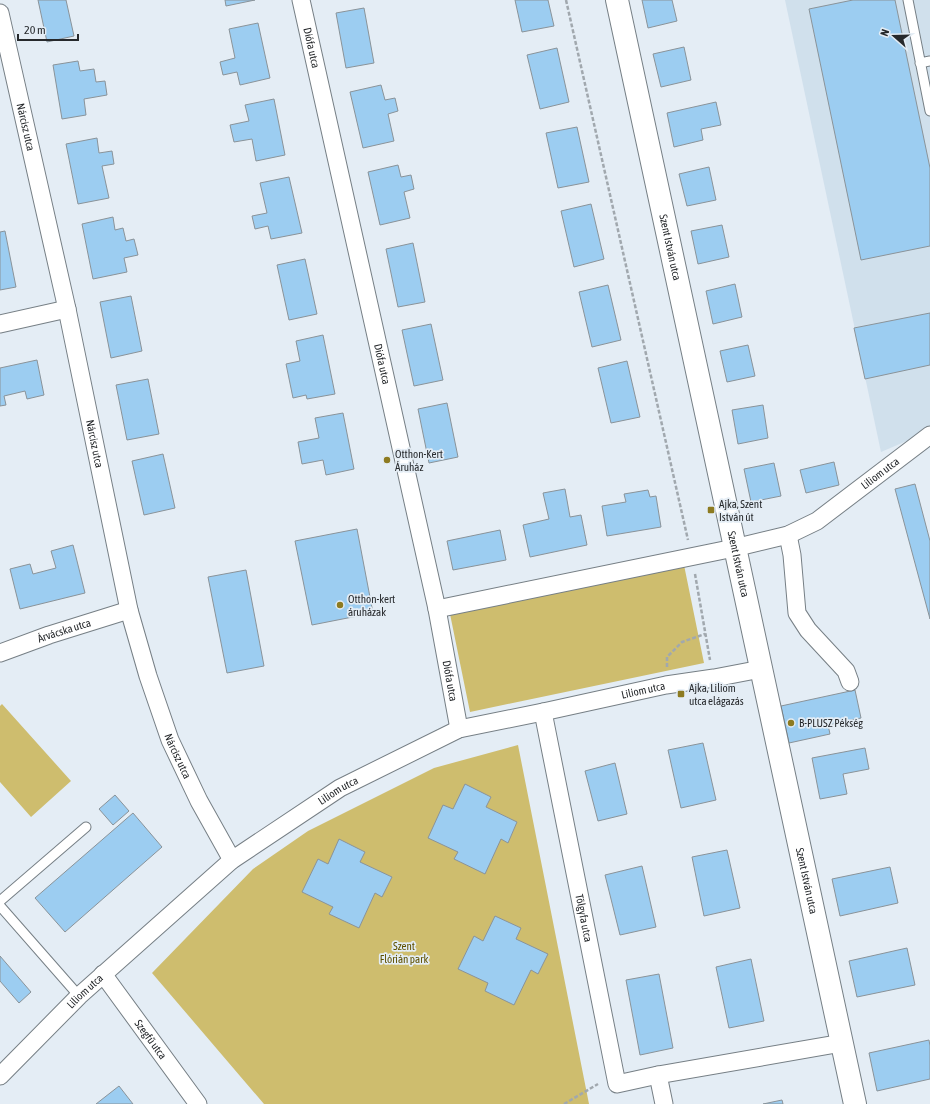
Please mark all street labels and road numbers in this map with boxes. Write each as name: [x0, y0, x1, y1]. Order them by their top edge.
street label: Diófa utca: [301, 26, 322, 69]
street label: Nárcisz utca: [15, 102, 37, 152]
street label: Szent István utca: [657, 213, 683, 282]
street label: Diófa utca: [372, 343, 393, 385]
street label: Nárcisz utca: [84, 419, 106, 469]
street label: Liliom utca: [859, 455, 901, 491]
street label: Szent István utca: [726, 530, 752, 598]
street label: Árvácska utca: [36, 616, 92, 645]
street label: Diófa utca: [441, 659, 460, 702]
street label: Liliom utca: [620, 679, 666, 701]
street label: Nárcisz utca: [162, 732, 193, 781]
street label: Liliom utca: [316, 774, 360, 807]
street label: Szent István utca: [794, 847, 820, 915]
street label: Tölgyfa utca: [573, 893, 595, 943]
street label: Liliom utca: [64, 972, 105, 1011]
street label: Szegfű utca: [132, 1017, 169, 1061]

